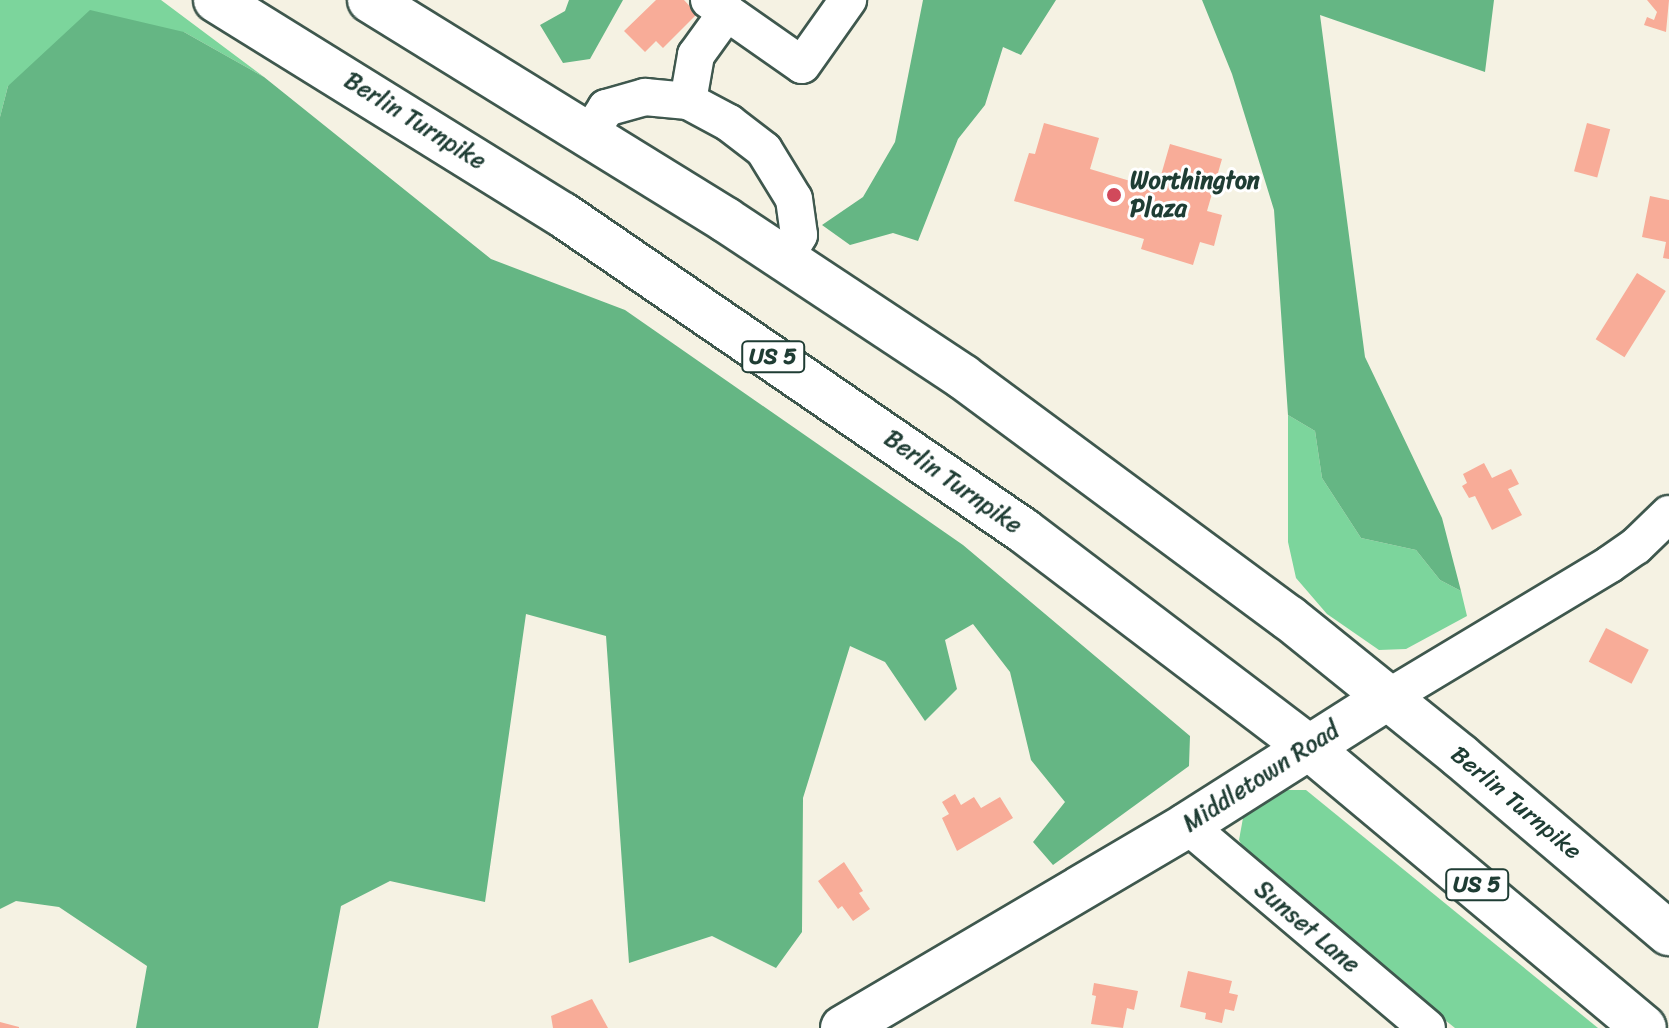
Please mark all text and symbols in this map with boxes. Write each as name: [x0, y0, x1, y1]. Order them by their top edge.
street label: Berlin Turnpike: [339, 66, 491, 176]
place label: Worthington Plaza: [1130, 167, 1260, 223]
marker: Worthington Plaza: [1105, 186, 1123, 204]
road number: US 5: [741, 339, 805, 375]
street label: Berlin Turnpike: [879, 424, 1027, 540]
street label: Middletown Road: [1178, 716, 1344, 838]
street label: Berlin Turnpike: [1445, 740, 1587, 866]
road number: US 5: [1445, 867, 1509, 903]
street label: Sunset Lane: [1248, 875, 1366, 979]

